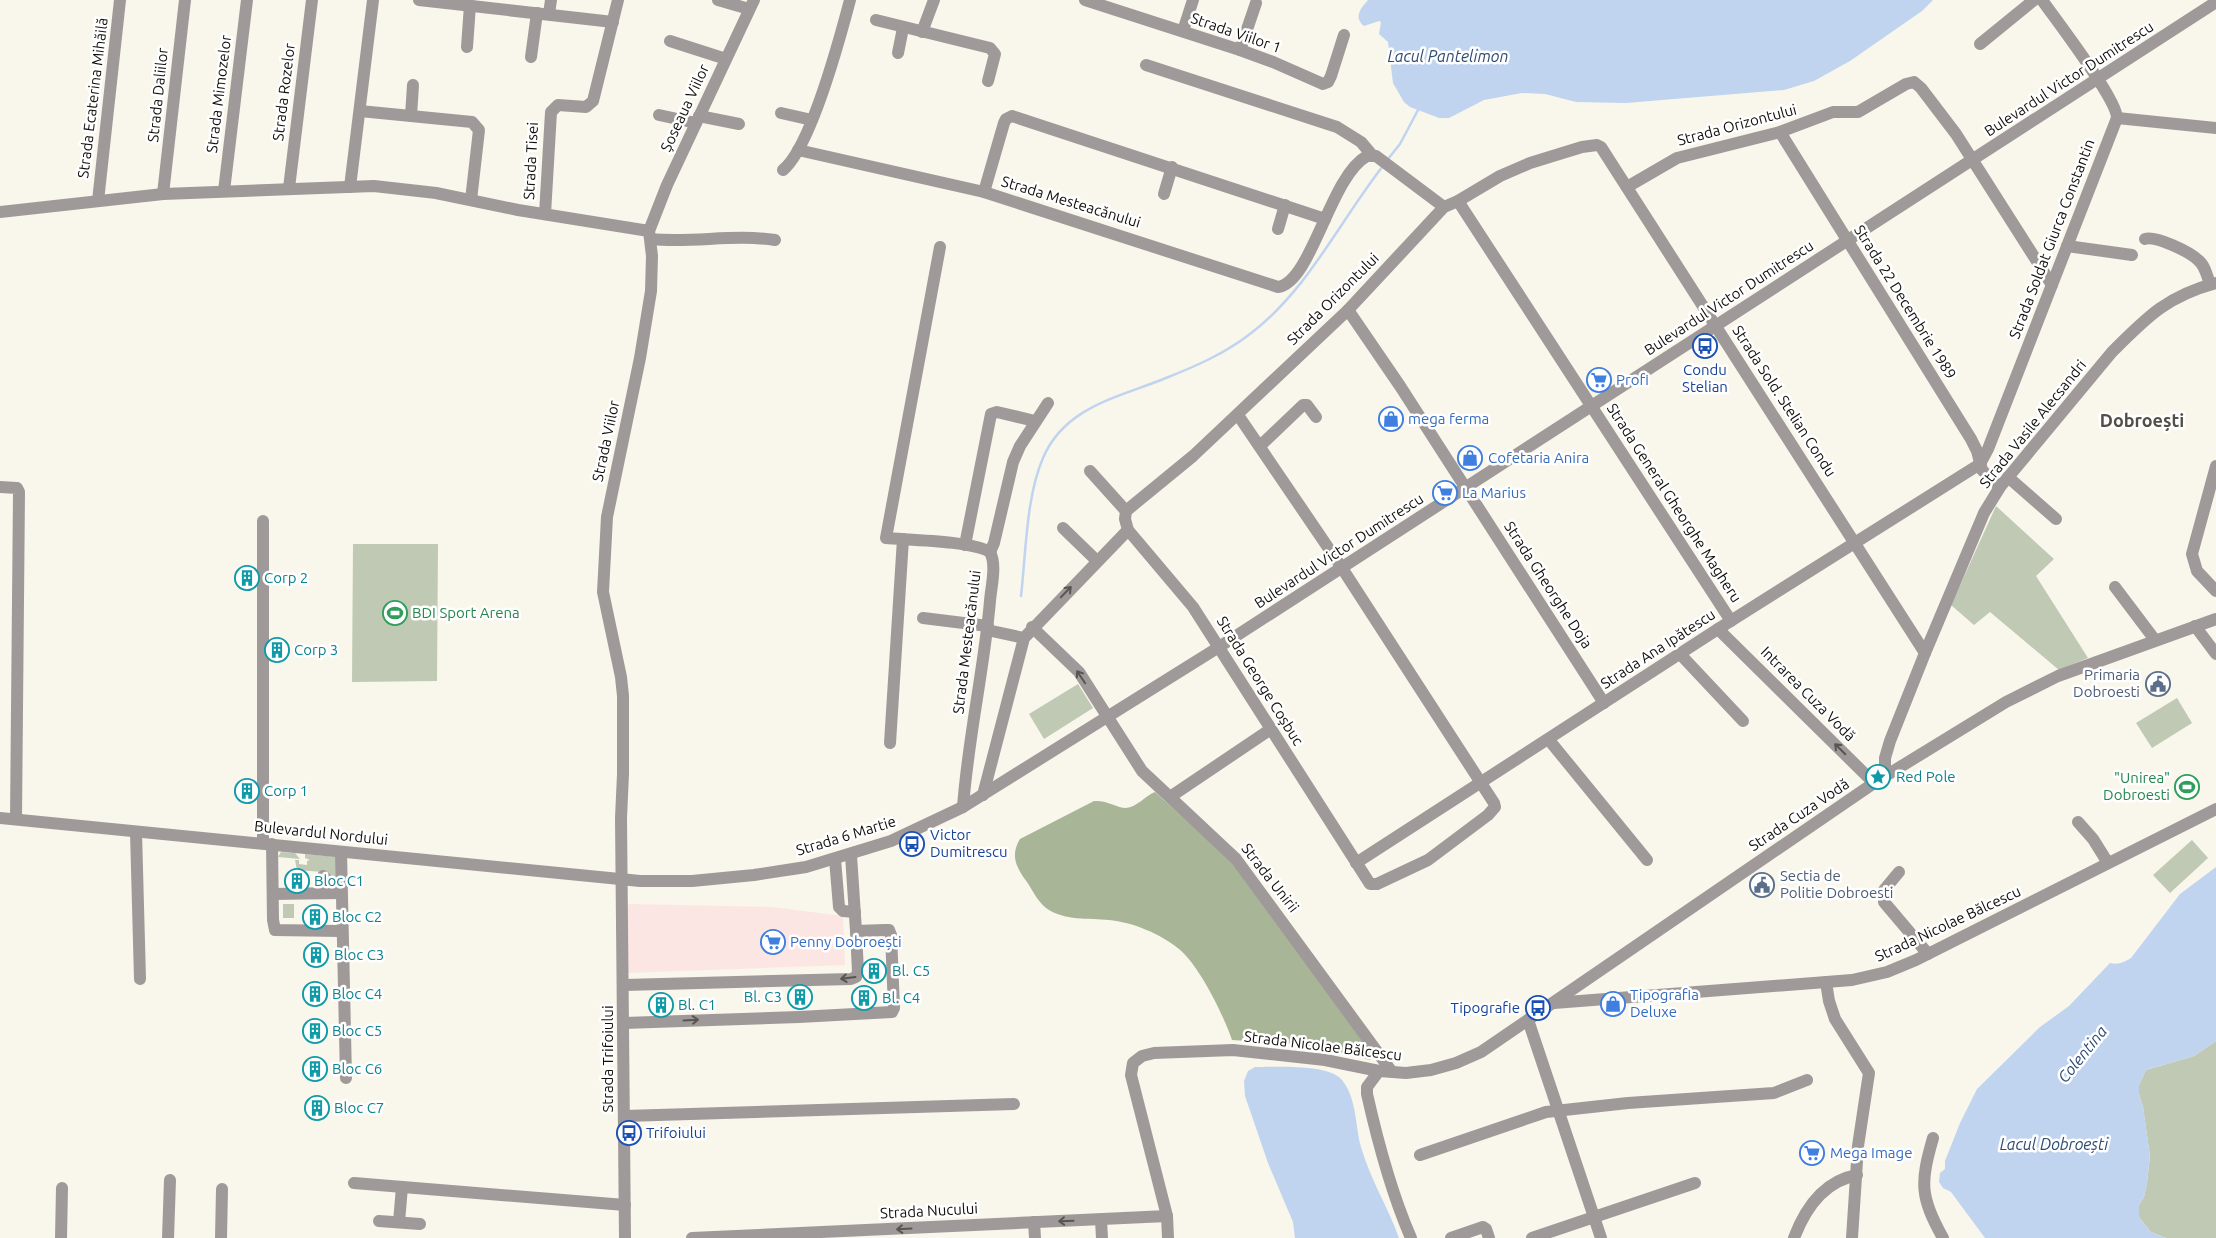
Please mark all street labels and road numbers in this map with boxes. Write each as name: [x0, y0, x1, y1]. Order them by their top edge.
street label: Strada Viilor 1: [1189, 9, 1284, 56]
street label: Strada Ecaterina Mihăilă: [74, 17, 111, 179]
street label: Bulevardul Victor Dumitrescu: [1981, 18, 2156, 140]
street label: Strada Mimozelor: [203, 34, 234, 154]
street label: Strada Rozelor: [269, 42, 298, 142]
street label: Strada Daliilor: [144, 47, 171, 143]
street label: Șoseaua Viilor: [657, 61, 712, 154]
street label: Strada Orizontului: [1675, 100, 1798, 149]
street label: Strada Tisei: [520, 122, 541, 200]
street label: Strada Soldat Giurca Constantin: [2005, 137, 2098, 341]
street label: Strada Mesteacănului: [999, 172, 1143, 231]
street label: Strada 22 Decembrie 1989: [1851, 222, 1960, 382]
street label: Bulevardul Victor Dumitrescu: [1641, 237, 1816, 359]
street label: Strada Orizontului: [1283, 249, 1382, 348]
street label: Strada Sold. Stelian Condu: [1729, 322, 1840, 479]
street label: Strada Vasile Alecsandri: [1976, 356, 2089, 491]
street label: Strada Viilor: [589, 398, 622, 483]
street label: Strada General Gheorghe Magheru: [1604, 400, 1745, 605]
street label: Bulevardul Victor Dumitrescu: [1251, 490, 1426, 612]
street label: Strada Gheorghe Doja: [1501, 518, 1596, 651]
street label: Strada Mesteacănului: [949, 569, 984, 715]
street label: Strada Ana Ipătescu: [1597, 605, 1718, 692]
street label: Strada George Coșbuc: [1214, 613, 1307, 748]
street label: Intrarea Cuza Vodă: [1758, 643, 1859, 744]
street label: Strada Cuza Vodă: [1745, 775, 1852, 854]
street label: Strada 6 Martie: [794, 812, 898, 859]
street label: Bulevardul Nordului: [253, 817, 389, 848]
street label: Strada Unirii: [1238, 840, 1302, 915]
street label: Strada Nicolae Bălcescu: [1872, 882, 2023, 965]
street label: Strada Trifoiului: [599, 1005, 616, 1113]
street label: Strada Nicolae Bălcescu: [1243, 1027, 1403, 1064]
street label: Strada Nucului: [880, 1199, 978, 1222]

